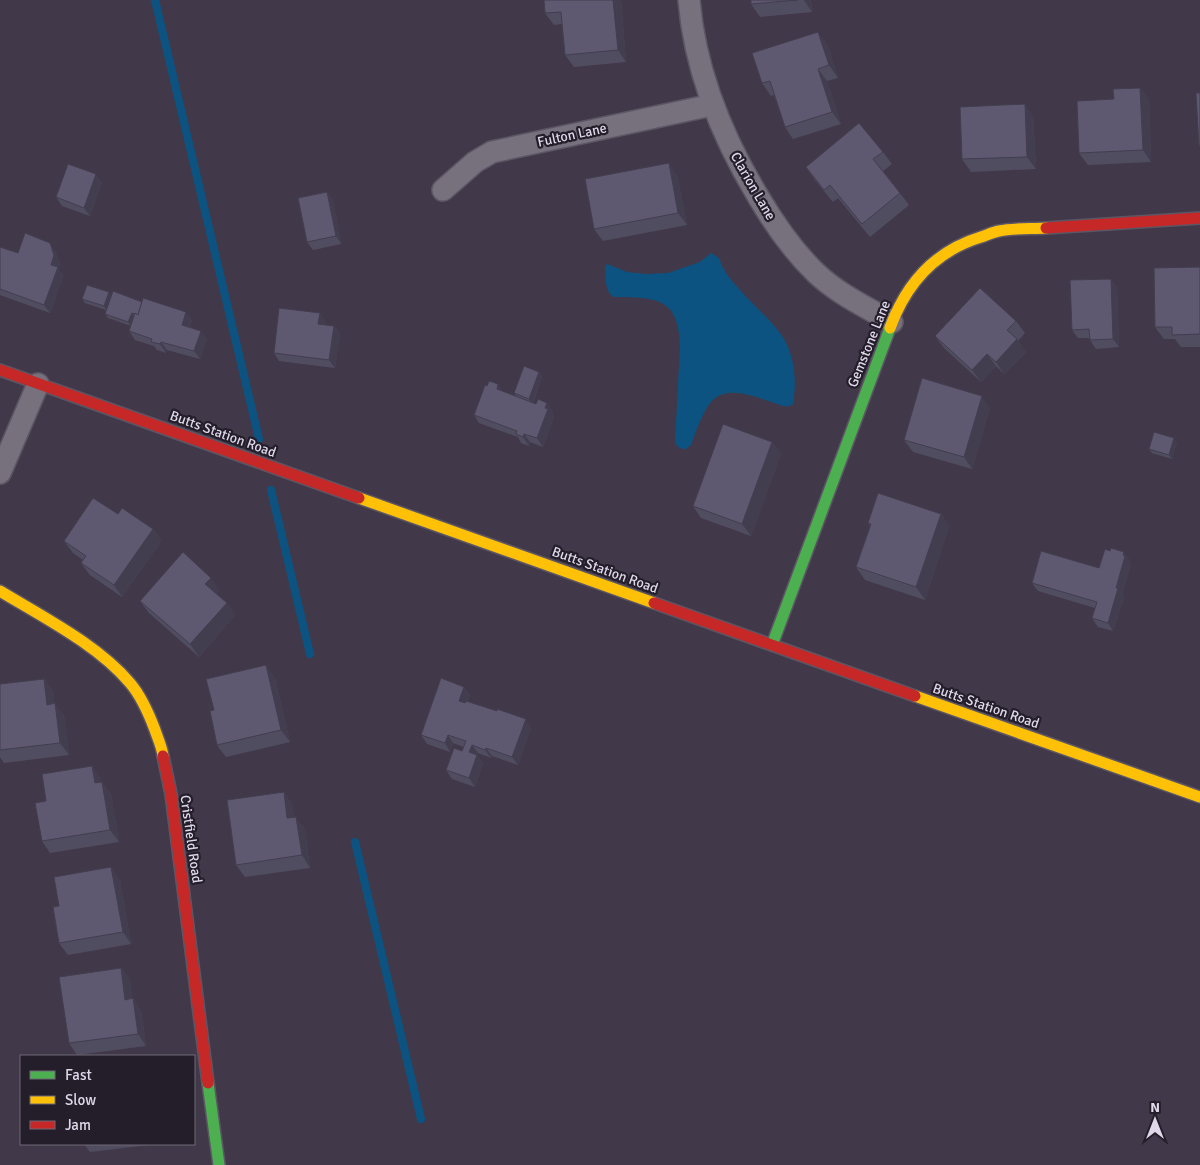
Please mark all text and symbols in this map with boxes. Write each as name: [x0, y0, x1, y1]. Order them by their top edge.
street label: Fulton Lane: [536, 119, 608, 151]
street label: Clarion Lane: [727, 149, 779, 223]
street label: Gemstone Lane: [844, 298, 894, 390]
street label: Butts Station Road: [168, 407, 278, 461]
street label: Butts Station Road: [550, 543, 660, 597]
street label: Butts Station Road: [931, 680, 1041, 732]
street label: Cristfield Road: [176, 794, 206, 884]
legend: [20, 1055, 195, 1145]
text: Fast: [65, 1066, 92, 1084]
text: Slow: [65, 1091, 96, 1109]
north arrow: [1130, 1095, 1180, 1145]
text: N: [1150, 1099, 1160, 1116]
text: Jam: [65, 1116, 91, 1134]

